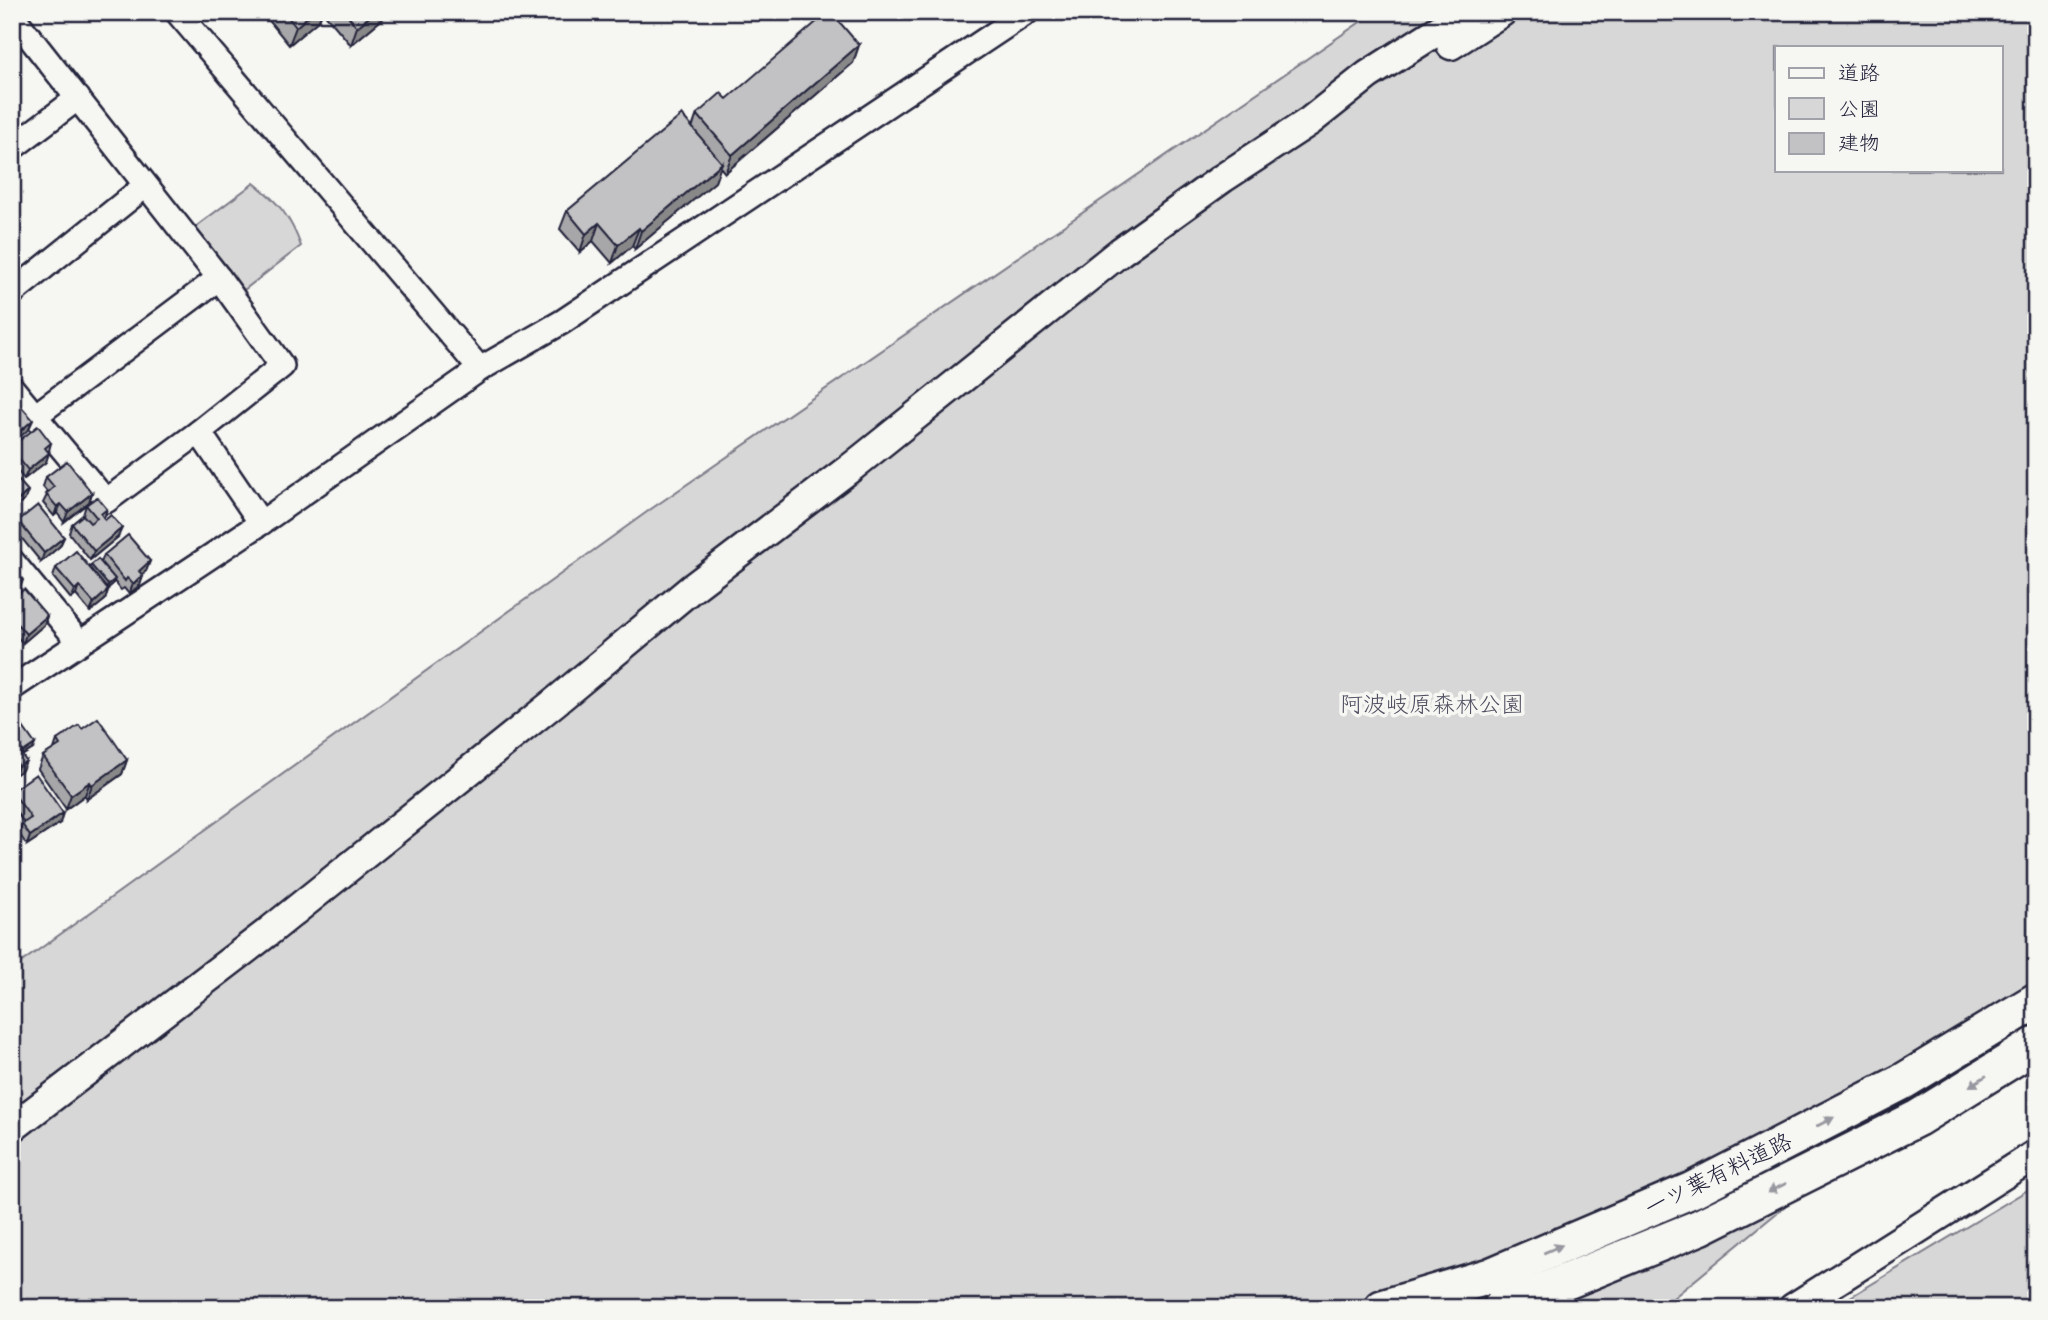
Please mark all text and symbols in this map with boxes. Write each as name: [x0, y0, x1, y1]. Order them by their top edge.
legend: [1775, 46, 2002, 172]
text: 道路: [1838, 60, 1880, 85]
text: 公園: [1838, 96, 1880, 121]
text: 建物: [1838, 130, 1880, 155]
park label: 阿波岐原森林公園: [1340, 690, 1524, 718]
one-way arrow: [1968, 1074, 1987, 1087]
one-way arrow: [1815, 1116, 1835, 1127]
street label: 一ツ葉有料道路: [1640, 1126, 1796, 1222]
one-way arrow: [1767, 1183, 1787, 1194]
one-way arrow: [1542, 1243, 1563, 1254]

